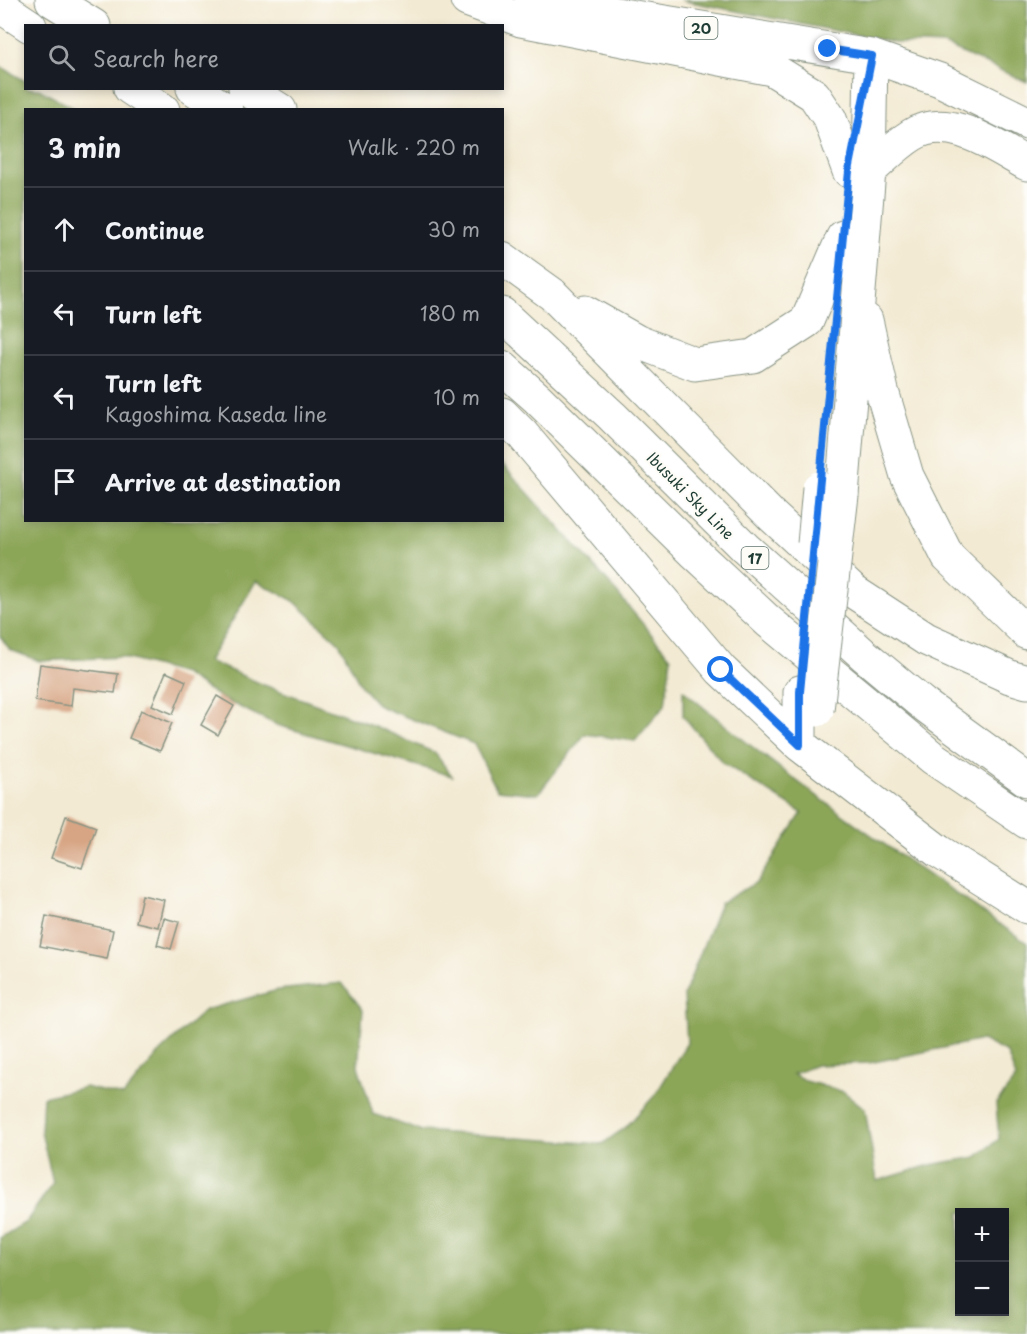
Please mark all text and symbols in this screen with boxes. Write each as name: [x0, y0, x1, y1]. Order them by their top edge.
road number: 20: [684, 17, 718, 39]
search box: [24, 24, 504, 90]
route end: [814, 35, 840, 61]
icon: search: [45, 41, 78, 74]
text: Search here: [93, 41, 219, 74]
text: 3 min: [48, 128, 121, 167]
text: Walk · 220 m: [348, 132, 480, 162]
icon: ahead: [48, 213, 81, 246]
text: Continue: [105, 213, 204, 246]
text: 30 m: [427, 214, 480, 244]
icon: left: [48, 297, 81, 330]
text: Turn left: [105, 297, 202, 330]
text: 180 m: [420, 298, 480, 328]
text: Turn left: [105, 366, 202, 399]
icon: left: [48, 381, 81, 414]
text: 10 m: [433, 382, 480, 412]
text: Kagoshima Kaseda line: [105, 399, 327, 429]
street label: Ibusuki Sky Line: [642, 446, 740, 544]
icon: arrive: [48, 465, 81, 498]
text: Arrive at destination: [105, 465, 341, 498]
road number: 17: [742, 547, 768, 569]
route start: [707, 656, 733, 682]
map controls: [955, 1208, 1009, 1316]
button: +: [955, 1208, 1009, 1262]
button: −: [955, 1262, 1009, 1316]

